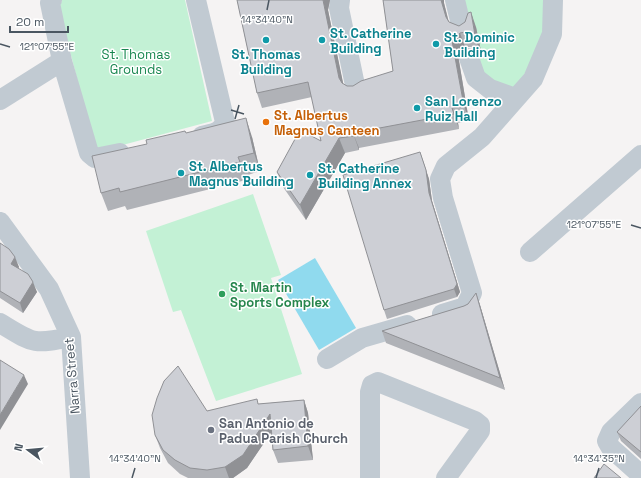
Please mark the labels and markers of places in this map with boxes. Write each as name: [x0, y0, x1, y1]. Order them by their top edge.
place label: St. Catherine Building: [330, 25, 412, 57]
place label: St. Dominic Building: [444, 29, 515, 61]
marker: St. Thomas Building: [261, 35, 271, 45]
marker: St. Catherine Building: [317, 35, 327, 45]
marker: St. Dominic Building: [431, 39, 441, 49]
place label: St. Thomas Building: [231, 46, 301, 78]
place label: San Lorenzo Ruiz Hall: [425, 93, 502, 125]
marker: San Lorenzo Ruiz Hall: [412, 103, 422, 113]
place label: St. Albertus Magnus Canteen: [274, 107, 380, 139]
marker: St. Albertus Magnus Canteen: [261, 117, 271, 127]
place label: St. Albertus Magnus Building: [189, 158, 294, 190]
place label: St. Catherine Building Annex: [318, 160, 412, 192]
marker: St. Albertus Magnus Building: [176, 168, 186, 178]
marker: St. Catherine Building Annex: [305, 170, 315, 180]
place label: St. Martin Sports Complex: [230, 279, 330, 311]
marker: St. Martin Sports Complex: [217, 289, 227, 299]
place label: San Antonio de Padua Parish Church: [219, 415, 348, 447]
marker: San Antonio de Padua Parish Church: [206, 425, 216, 435]

